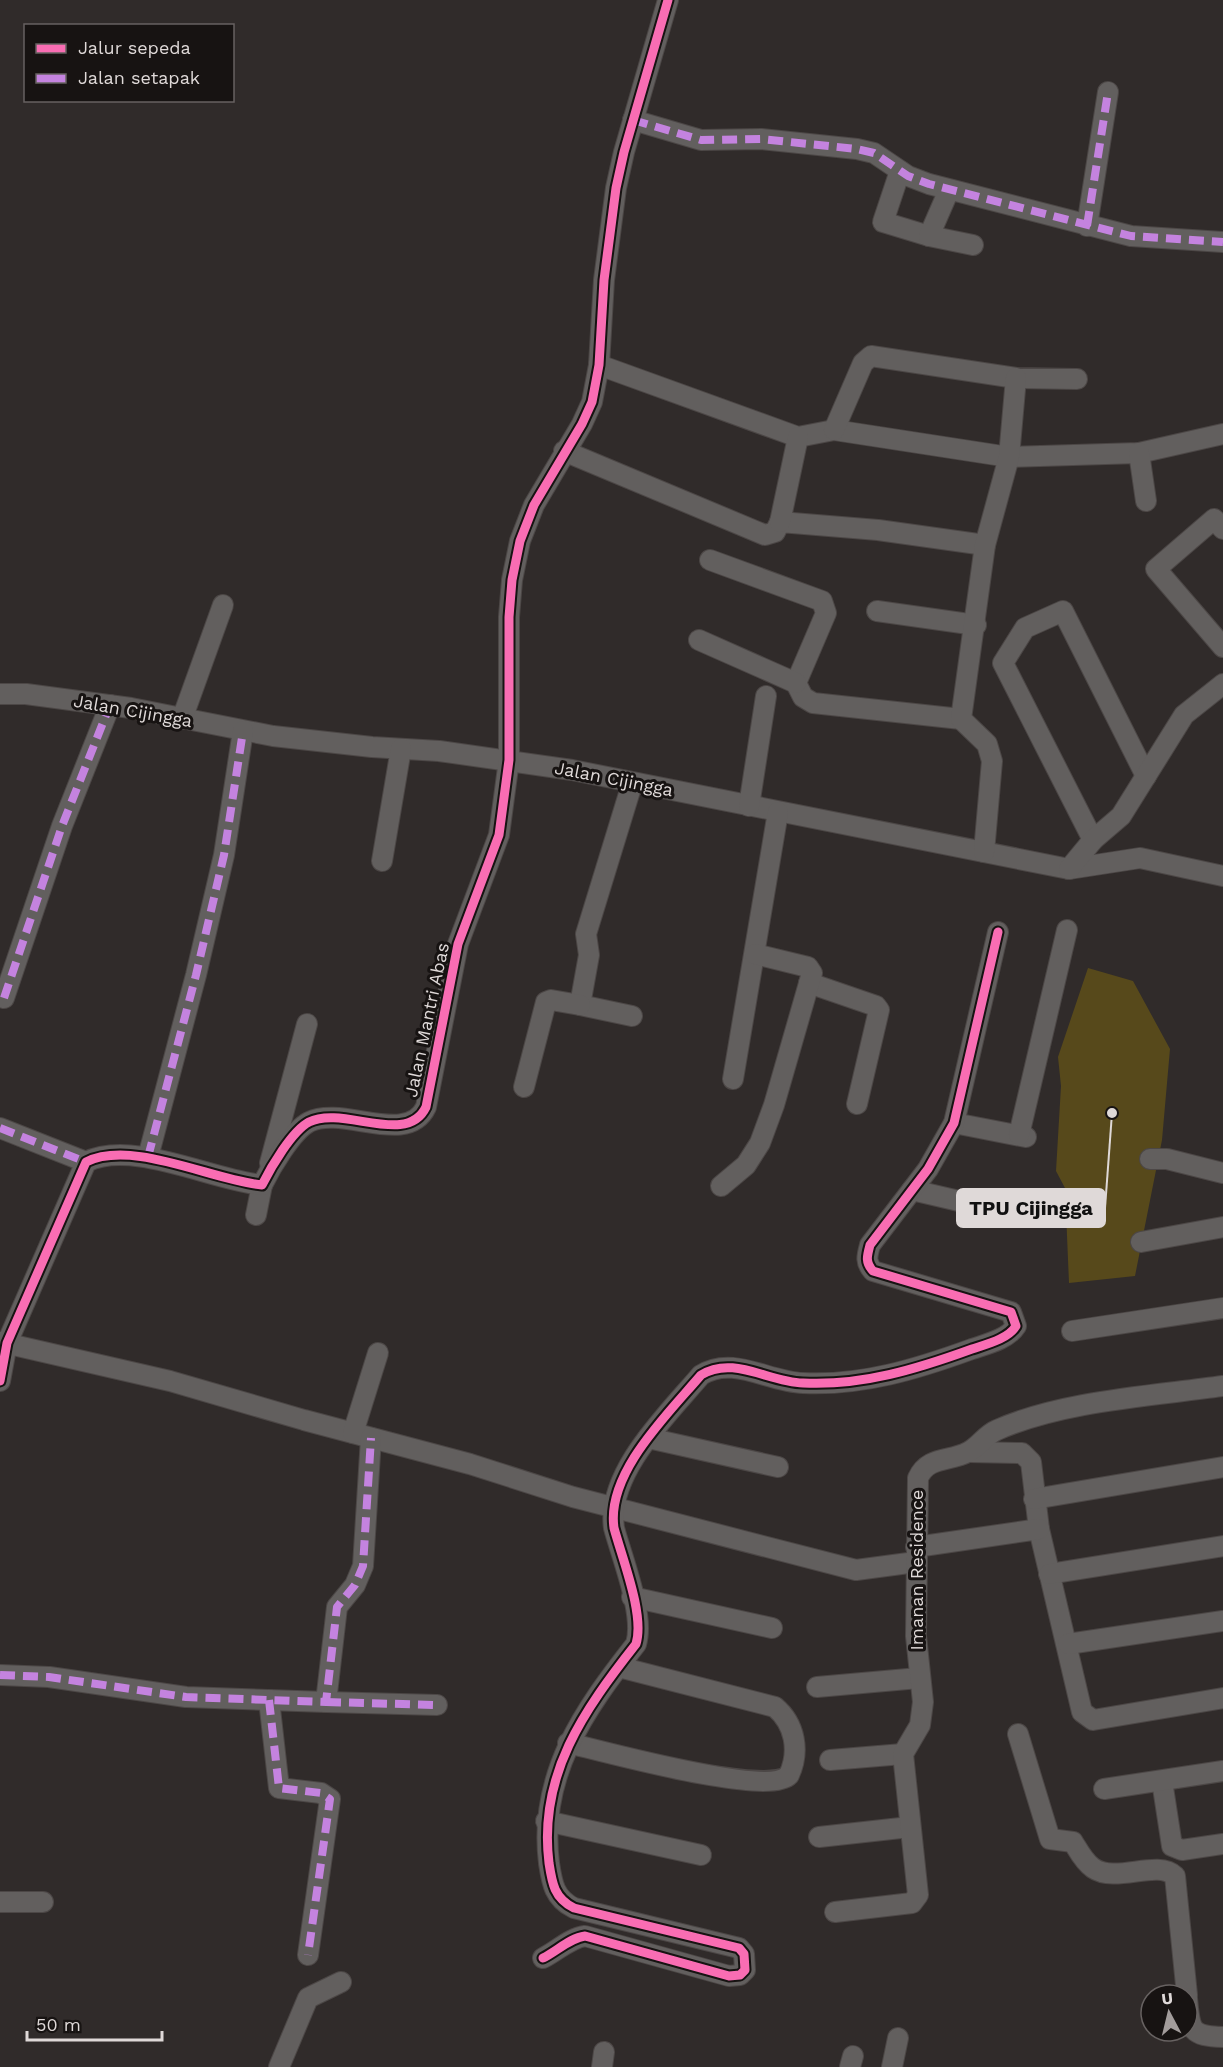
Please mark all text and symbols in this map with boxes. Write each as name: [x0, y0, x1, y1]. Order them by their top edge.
legend: [24, 24, 234, 102]
text: Jalur sepeda: [78, 37, 191, 58]
text: Jalan setapak: [78, 67, 200, 88]
street label: Jalan Cijingga: [72, 690, 194, 731]
street label: Jalan Cijingga: [553, 757, 675, 800]
street label: Jalan Mantri Abas: [400, 941, 453, 1099]
callout: TPU Cijingga: [957, 1189, 1105, 1227]
text: TPU Cijingga: [969, 1196, 1093, 1220]
street label: Imanan Residence: [906, 1490, 927, 1650]
north arrow: [1139, 1983, 1199, 2043]
text: U: [1160, 1988, 1174, 2009]
scale bar: [27, 2004, 162, 2042]
text: 50 m: [36, 2014, 81, 2035]

